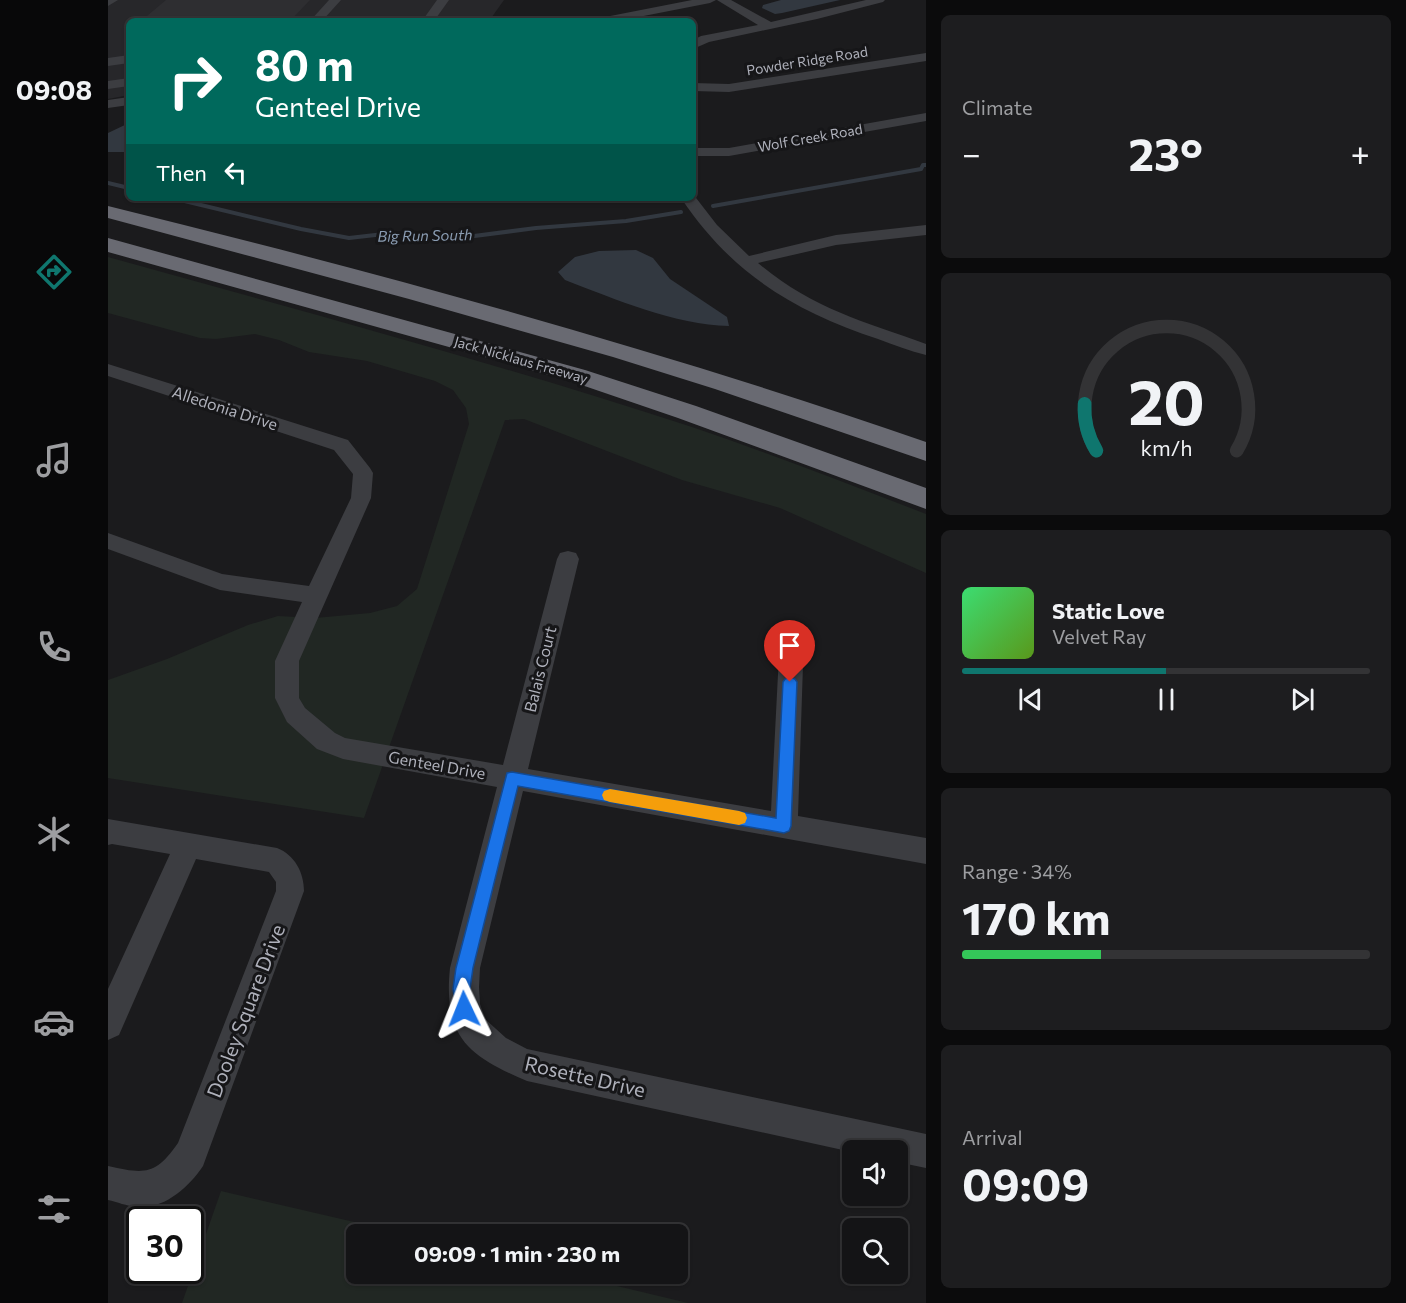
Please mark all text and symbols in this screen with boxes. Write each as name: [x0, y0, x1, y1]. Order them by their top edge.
text: 80 m: [255, 38, 354, 90]
icon: right: [156, 42, 234, 120]
street label: Powder Ridge Road: [745, 43, 869, 78]
text: 09:08: [16, 73, 92, 106]
text: Genteel Drive: [255, 90, 421, 123]
text: Climate: [962, 95, 1032, 119]
street label: Wolf Creek Road: [756, 120, 864, 155]
text: 23°: [1129, 125, 1203, 180]
text: −: [962, 132, 981, 173]
text: +: [1351, 132, 1370, 173]
icon: left: [219, 156, 252, 189]
text: Then: [156, 159, 207, 186]
water label: Big Run South: [377, 225, 473, 245]
icon: directions: [33, 251, 75, 293]
street label: Jack Nicklaus Freeway: [452, 332, 590, 387]
text: 20: [1128, 362, 1204, 438]
street label: Alledonia Drive: [170, 382, 280, 434]
text: km/h: [1140, 434, 1192, 460]
icon: music: [33, 439, 75, 481]
text: Static Love: [1052, 597, 1165, 624]
pin: [764, 620, 815, 682]
street label: Balais Court: [520, 623, 559, 714]
text: Velvet Ray: [1052, 624, 1146, 648]
icon: phone: [33, 626, 75, 668]
icon: arrive: [773, 629, 806, 662]
icon: previous: [1014, 683, 1047, 716]
icon: pause: [1150, 683, 1183, 716]
icon: next: [1286, 683, 1319, 716]
street label: Genteel Drive: [387, 747, 487, 782]
icon: climate: [33, 813, 75, 855]
text: Range · 34%: [962, 859, 1072, 883]
text: 170 km: [962, 889, 1110, 944]
street label: Dooley Square Drive: [201, 921, 289, 1101]
position arrow: [432, 977, 496, 1041]
icon: car: [33, 1001, 75, 1043]
street label: Rosette Drive: [523, 1051, 648, 1102]
text: Arrival: [962, 1125, 1023, 1149]
map controls: [842, 1140, 908, 1284]
button: sound: [842, 1140, 908, 1206]
text: 09:09: [962, 1155, 1089, 1210]
icon: filters: [33, 1188, 75, 1230]
speed limit sign: 30: [126, 1206, 204, 1284]
button: search: [842, 1218, 908, 1284]
text: 09:09 · 1 min · 230 m: [414, 1240, 620, 1267]

